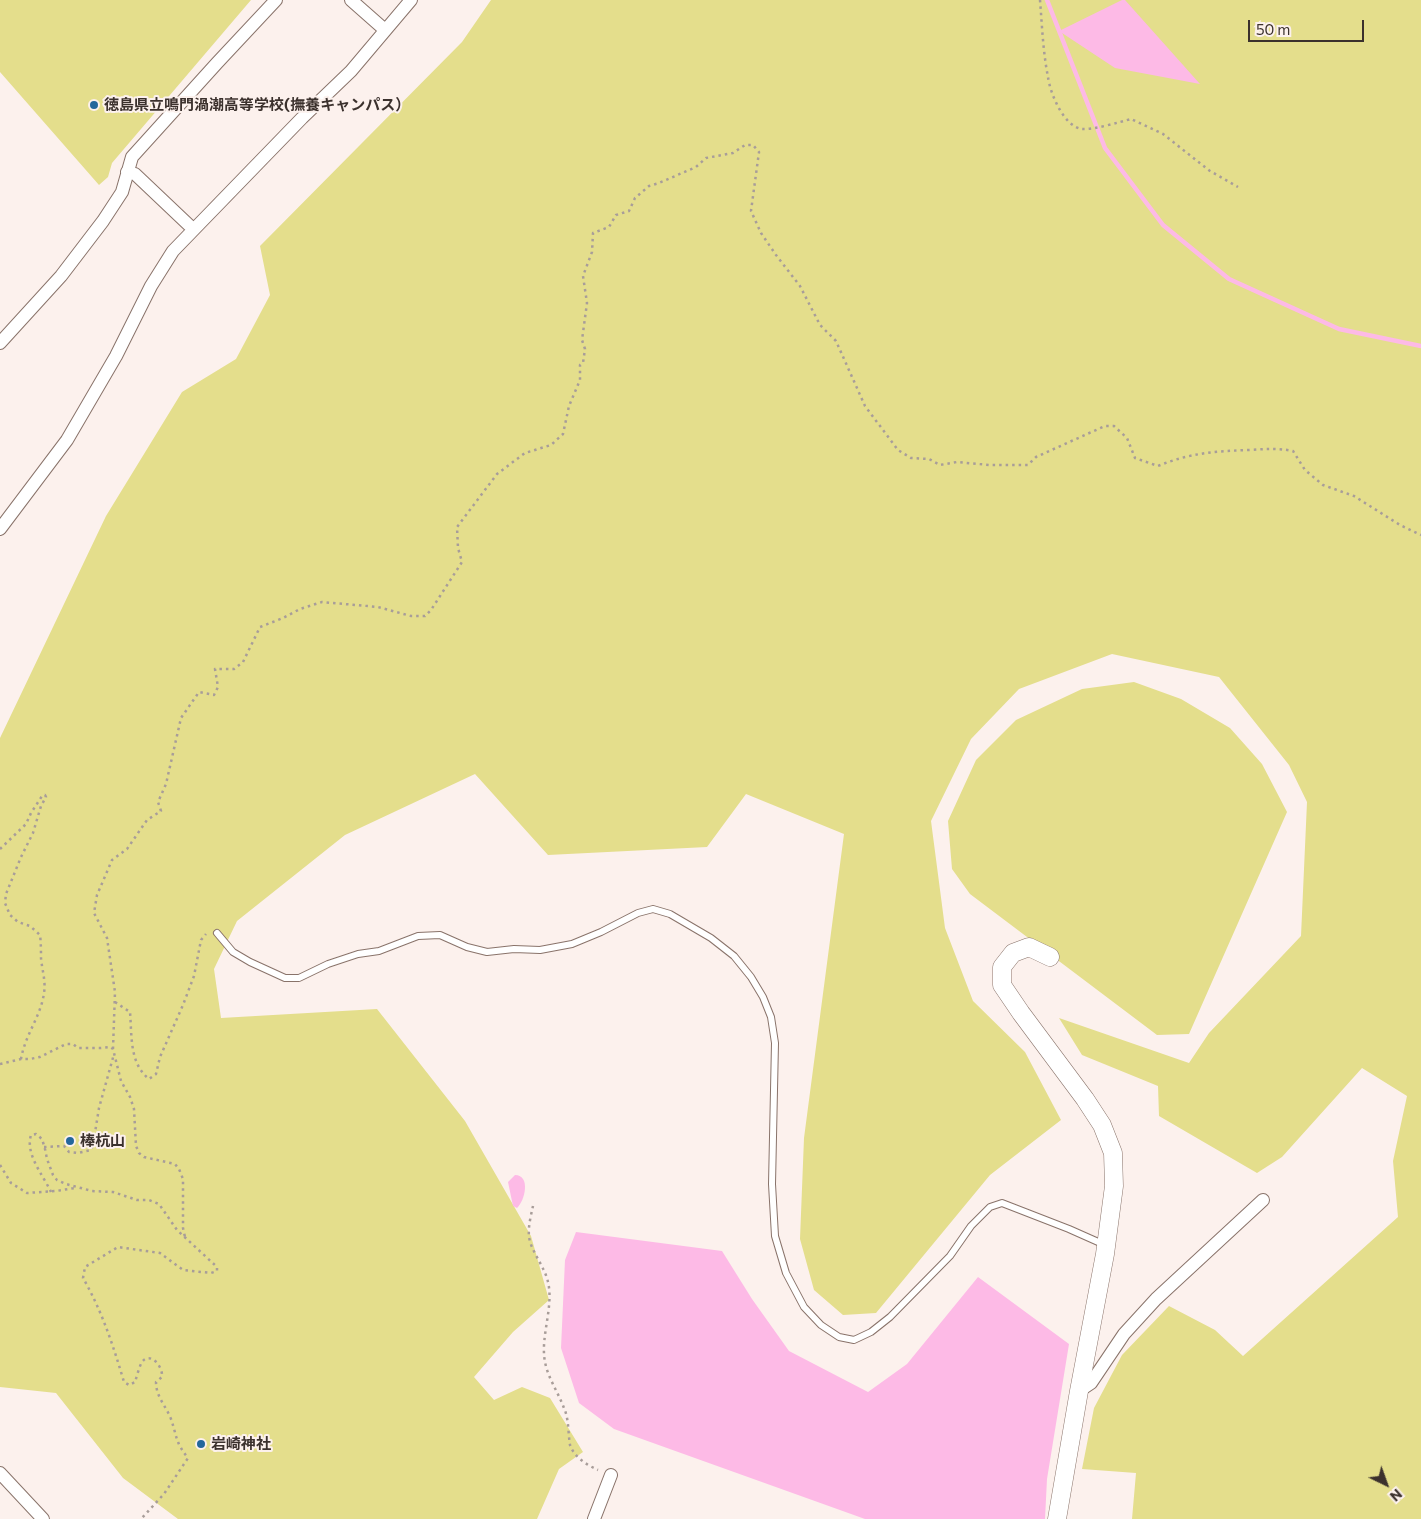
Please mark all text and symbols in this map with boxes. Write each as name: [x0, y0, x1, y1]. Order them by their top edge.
scale bar: [1251, 10, 1367, 42]
text: 50 m: [1256, 20, 1290, 38]
place label: 徳島県立鳴門渦潮高等学校(撫養キャンパス）: [104, 96, 410, 114]
marker: 徳島県立鳴門渦潮高等学校(撫養キャンパス）: [88, 99, 100, 111]
place label: 棒杭山: [80, 1132, 125, 1150]
marker: 棒杭山: [64, 1135, 76, 1147]
place label: 岩崎神社: [211, 1435, 271, 1453]
marker: 岩崎神社: [195, 1438, 207, 1450]
north arrow: [1361, 1459, 1411, 1509]
text: N: [1387, 1486, 1406, 1505]

